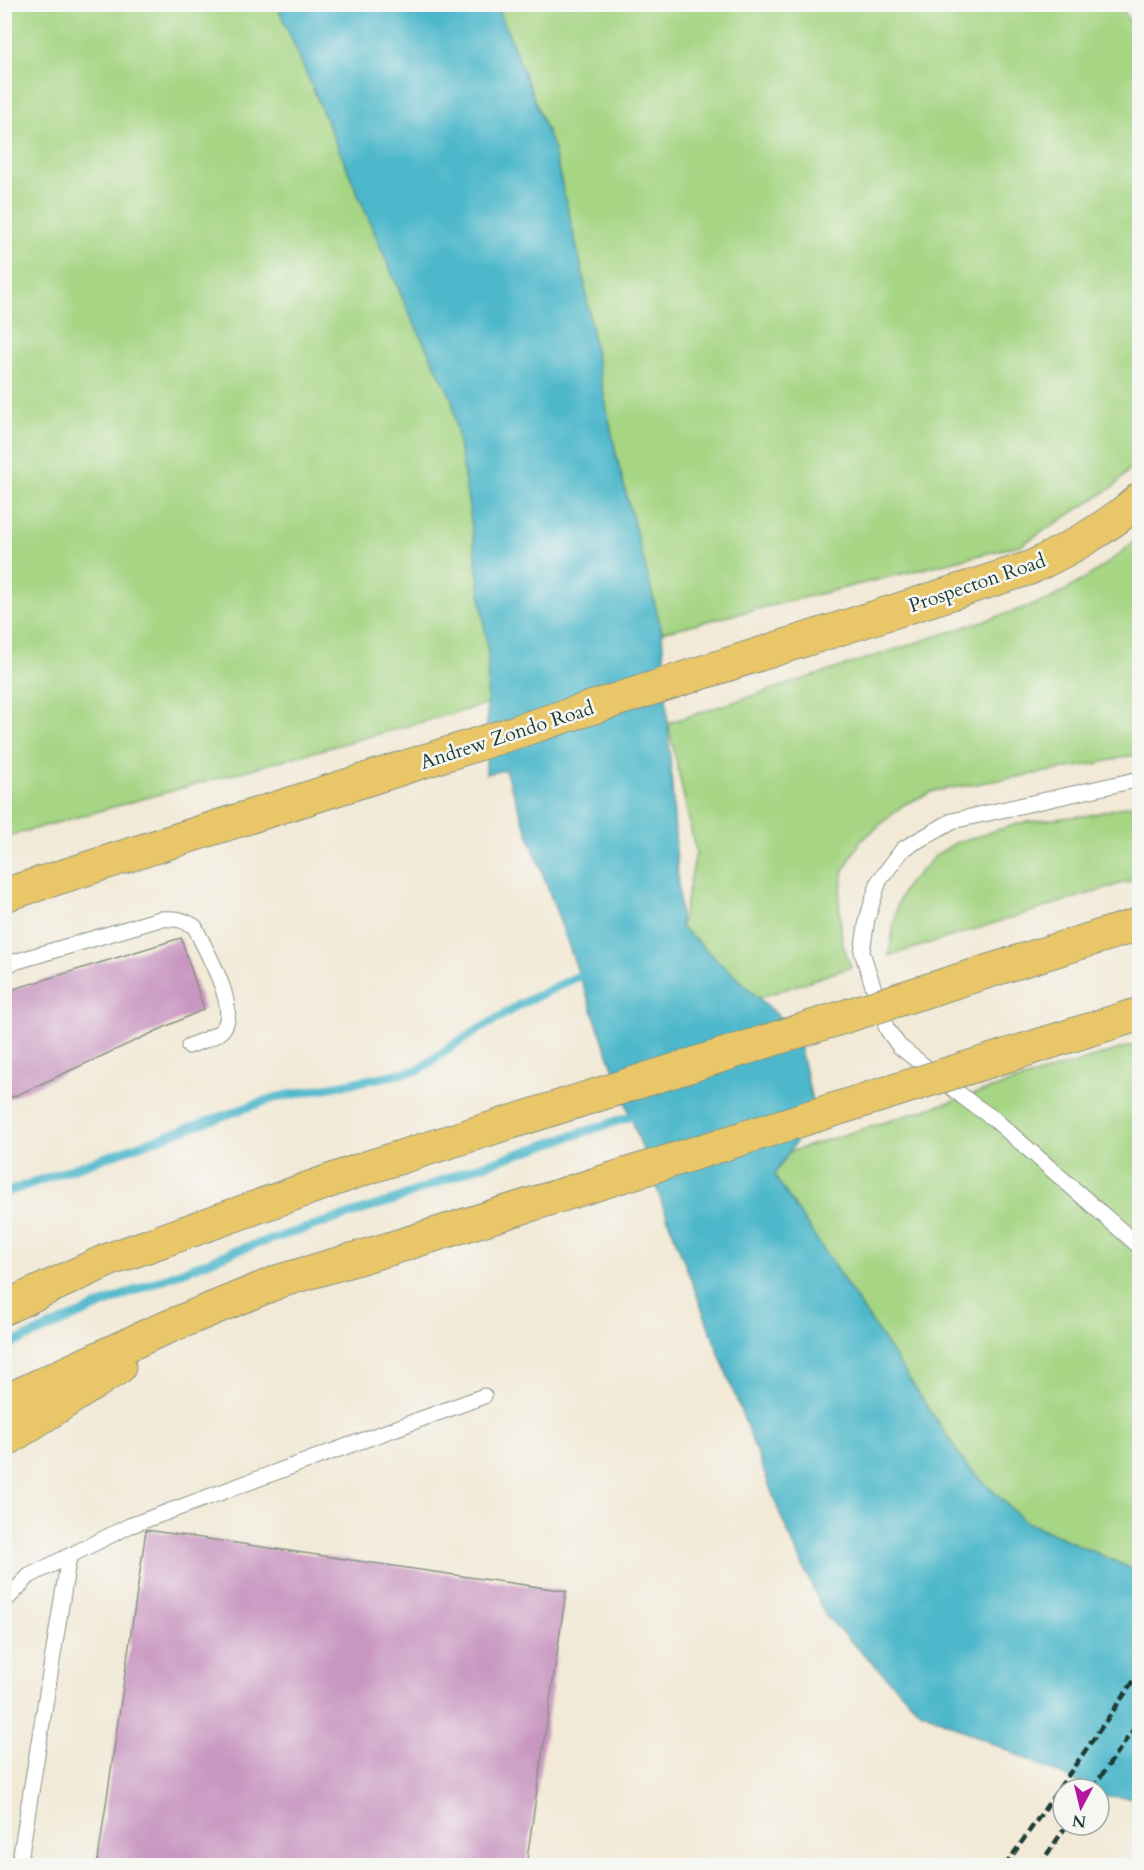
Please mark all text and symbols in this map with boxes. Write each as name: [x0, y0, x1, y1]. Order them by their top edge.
street label: Prospecton Road: [905, 547, 1049, 619]
street label: Andrew Zondo Road: [417, 694, 598, 776]
north arrow: [1051, 1777, 1111, 1837]
text: N: [1071, 1809, 1088, 1833]

